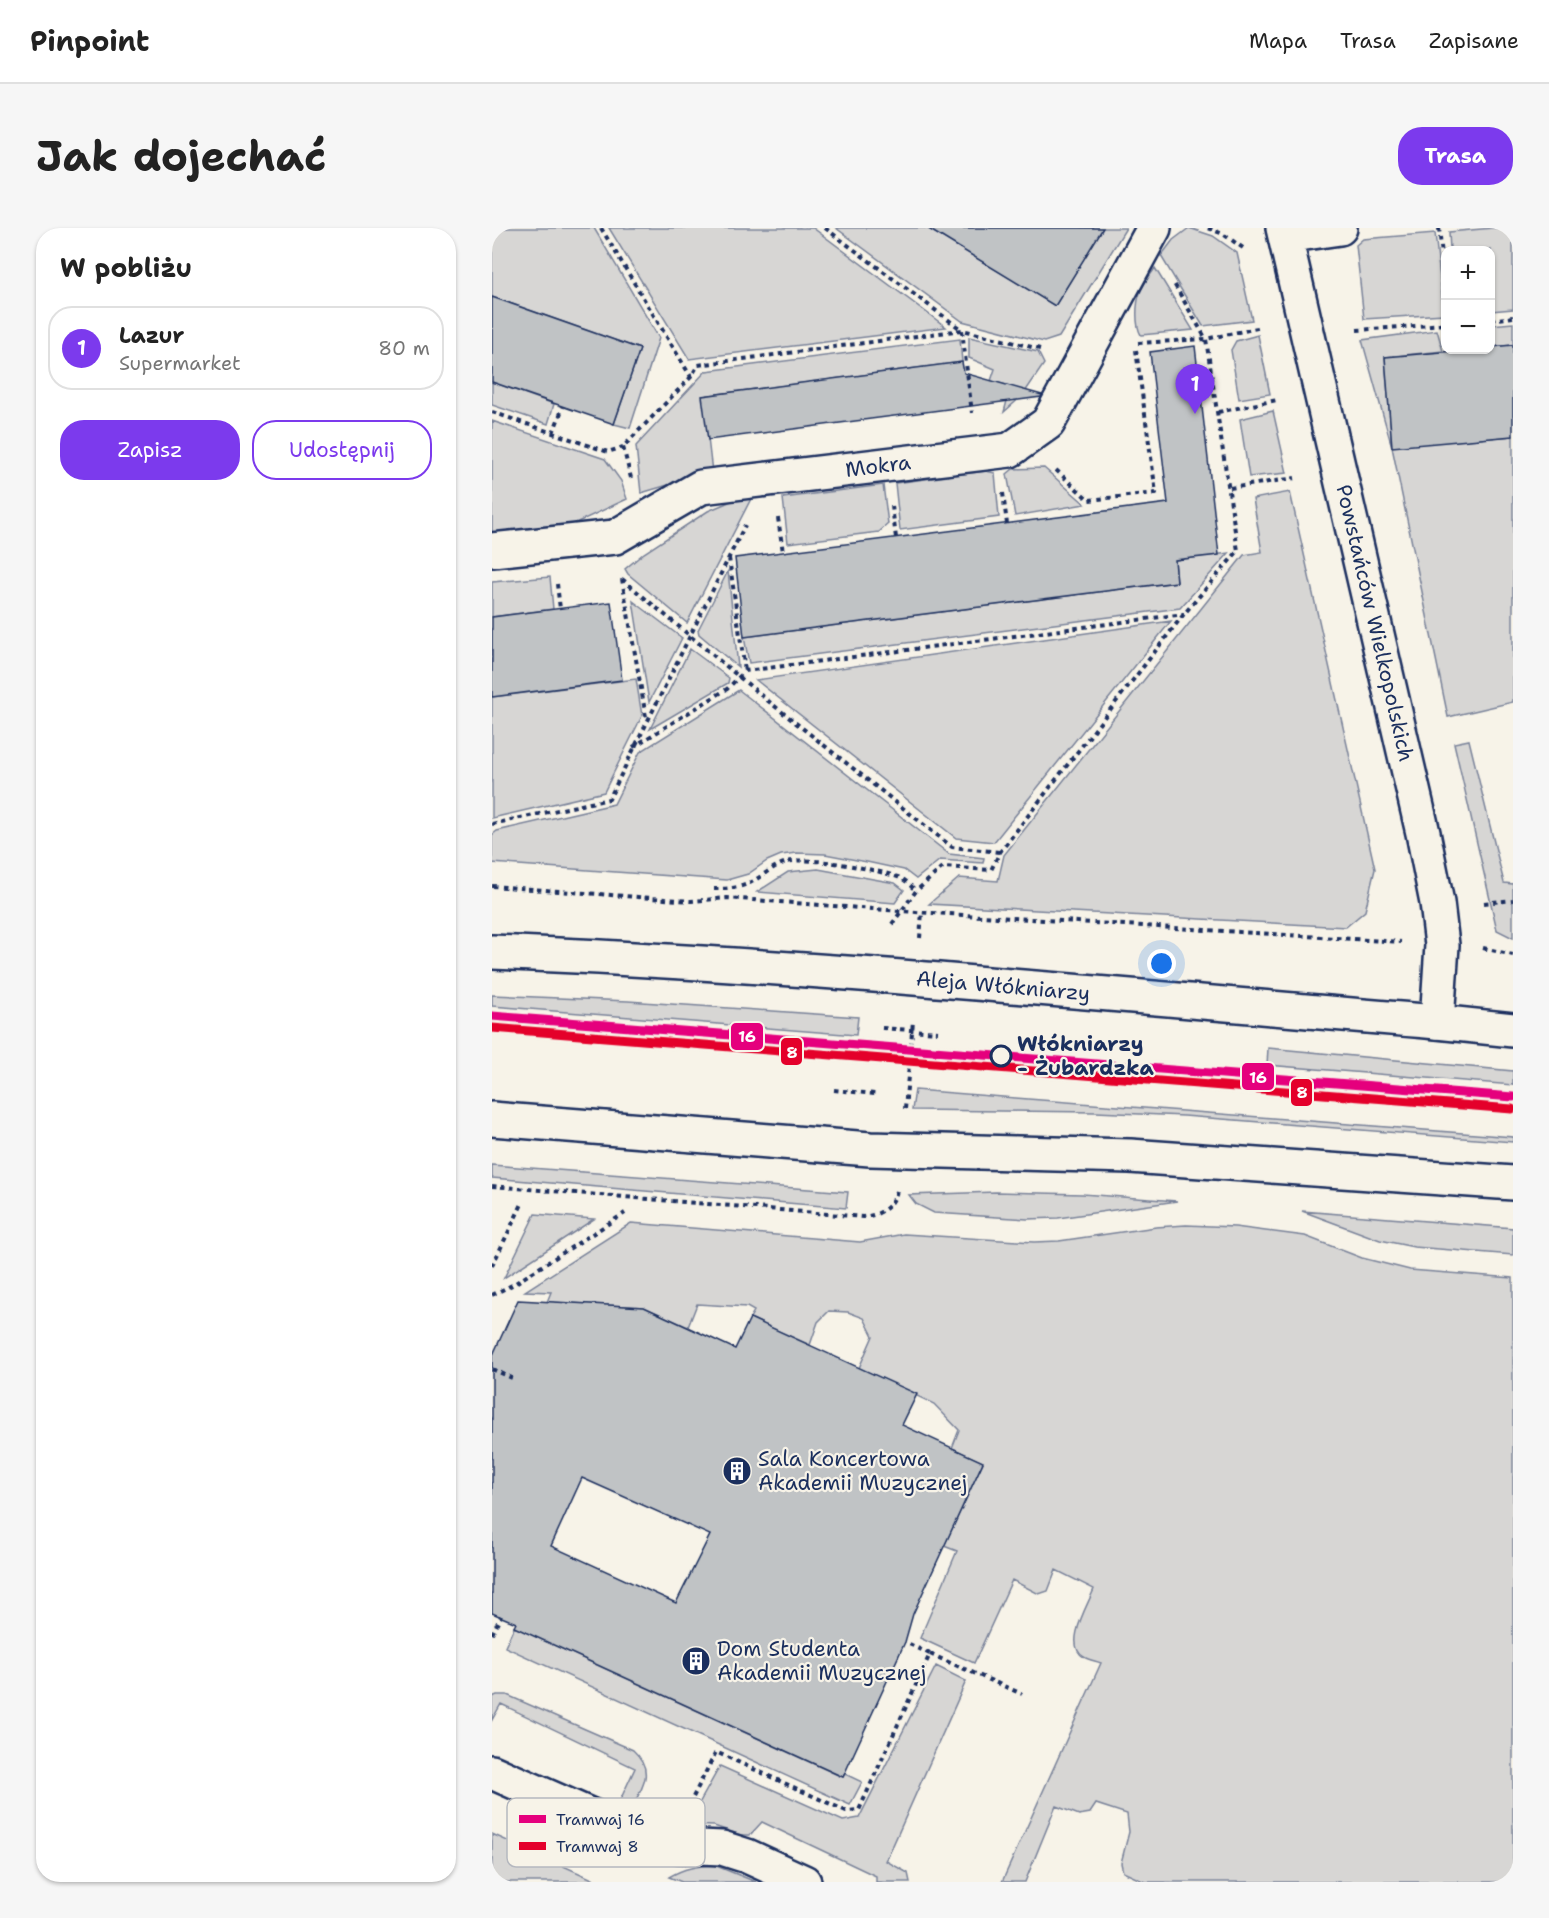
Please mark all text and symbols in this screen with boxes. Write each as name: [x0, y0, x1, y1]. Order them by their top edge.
text: Pinpoint: [30, 22, 149, 60]
text: Mapa: [1249, 27, 1307, 55]
text: Trasa: [1340, 27, 1396, 55]
text: Zapisane: [1429, 27, 1519, 55]
button: Trasa: [1398, 127, 1513, 185]
text: Jak dojechać: [36, 128, 326, 184]
map controls: [1441, 246, 1495, 354]
button: +: [1441, 246, 1495, 300]
text: W pobliżu: [60, 250, 192, 285]
button: −: [1441, 300, 1495, 354]
text: Lazur: [119, 321, 184, 350]
text: 1: [77, 335, 86, 361]
text: 80 m: [378, 335, 430, 361]
text: Supermarket: [119, 350, 241, 376]
pin: 1: [1176, 364, 1214, 414]
button: Zapisz: [60, 420, 240, 480]
button: Udostępnij: [252, 420, 432, 480]
street label: Mokra: [844, 448, 912, 484]
street label: Powstańców Wielkopolskich: [1329, 482, 1421, 764]
your location: [1147, 949, 1176, 978]
street label: Aleja Włókniarzy: [915, 964, 1091, 1008]
line badge: 16: [730, 1022, 764, 1051]
text: 16: [738, 1026, 756, 1047]
place label: Włókniarzy - Żubardzka: [1017, 1030, 1154, 1082]
line badge: 8: [780, 1037, 803, 1066]
text: 8: [786, 1042, 798, 1063]
marker: Włókniarzy - Żubardzka: [990, 1045, 1012, 1067]
line badge: 16: [1241, 1062, 1275, 1091]
text: 16: [1249, 1067, 1267, 1088]
line badge: 8: [1290, 1078, 1313, 1107]
text: 8: [1296, 1082, 1308, 1103]
place label: Sala Koncertowa Akademii Muzycznej: [758, 1445, 967, 1497]
building icon: Sala Koncertowa Akademii Muzycznej: [721, 1455, 753, 1487]
place label: Dom Studenta Akademii Muzycznej: [717, 1635, 926, 1687]
building icon: Dom Studenta Akademii Muzycznej: [680, 1645, 712, 1677]
legend: [507, 1798, 705, 1867]
text: Tramwaj 16: [556, 1809, 645, 1830]
text: Tramwaj 8: [556, 1836, 639, 1857]

